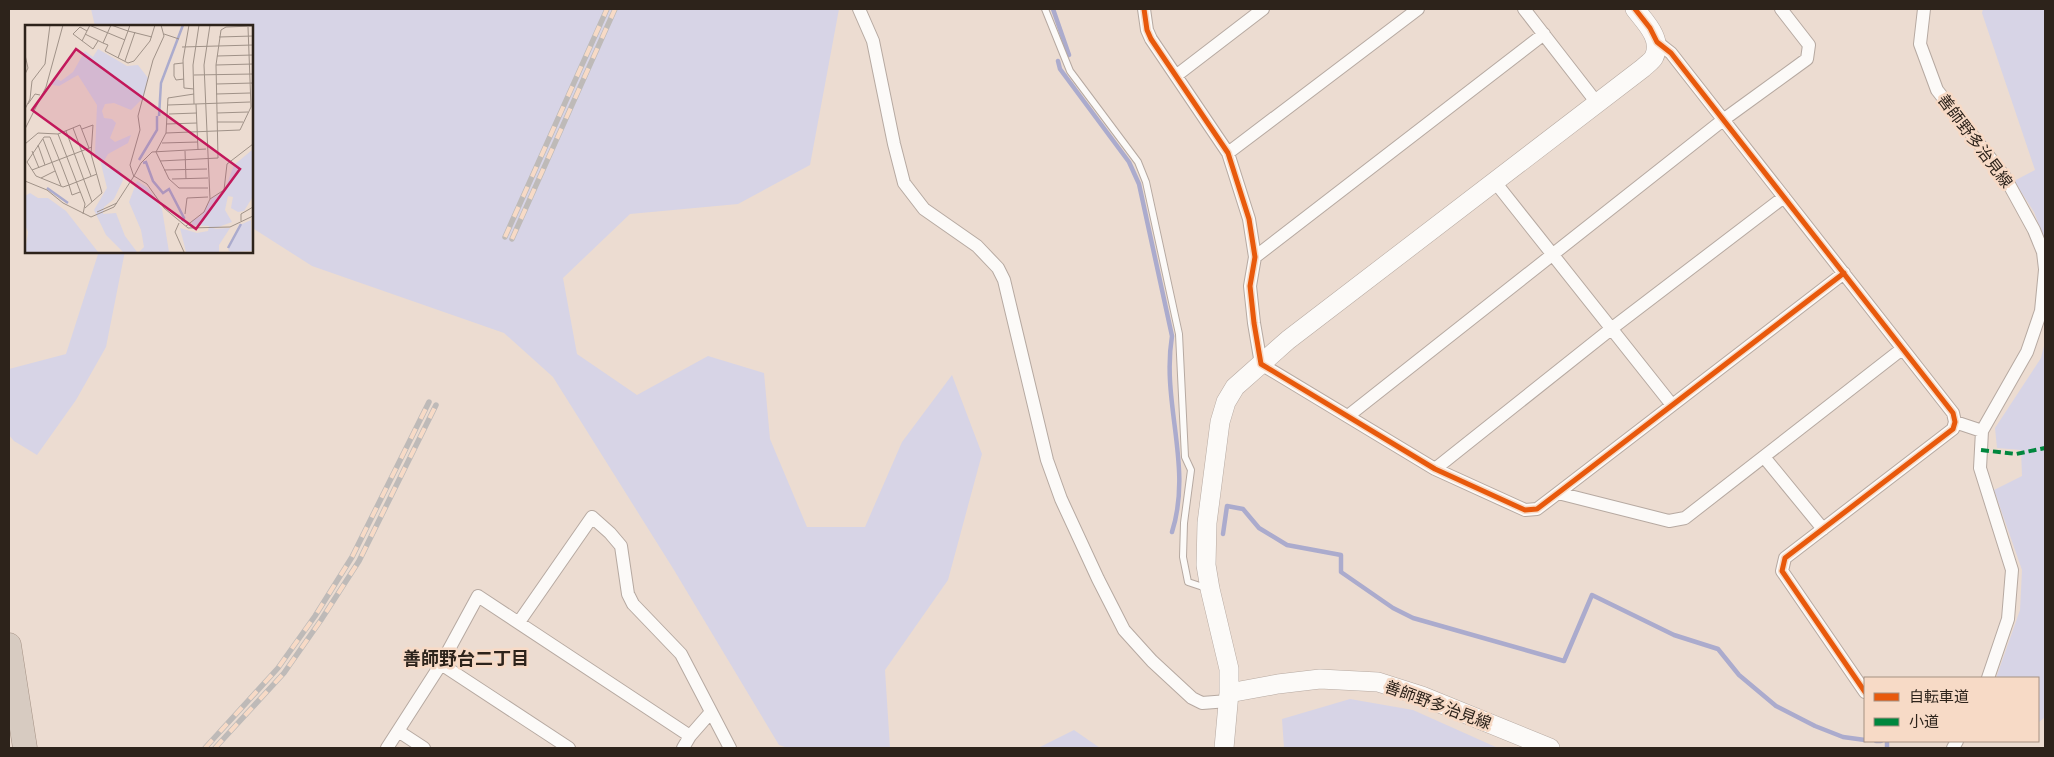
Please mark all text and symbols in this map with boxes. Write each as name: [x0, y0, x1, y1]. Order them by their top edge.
inset map: [25, 25, 252, 252]
street label: 善師野多治見線: [1935, 91, 2015, 191]
district label: 善師野台二丁目: [403, 649, 529, 669]
legend: [1864, 677, 2039, 742]
street label: 善師野多治見線: [1382, 678, 1494, 732]
text: 自転車道: [1909, 689, 1969, 705]
text: 小道: [1909, 714, 1939, 730]

